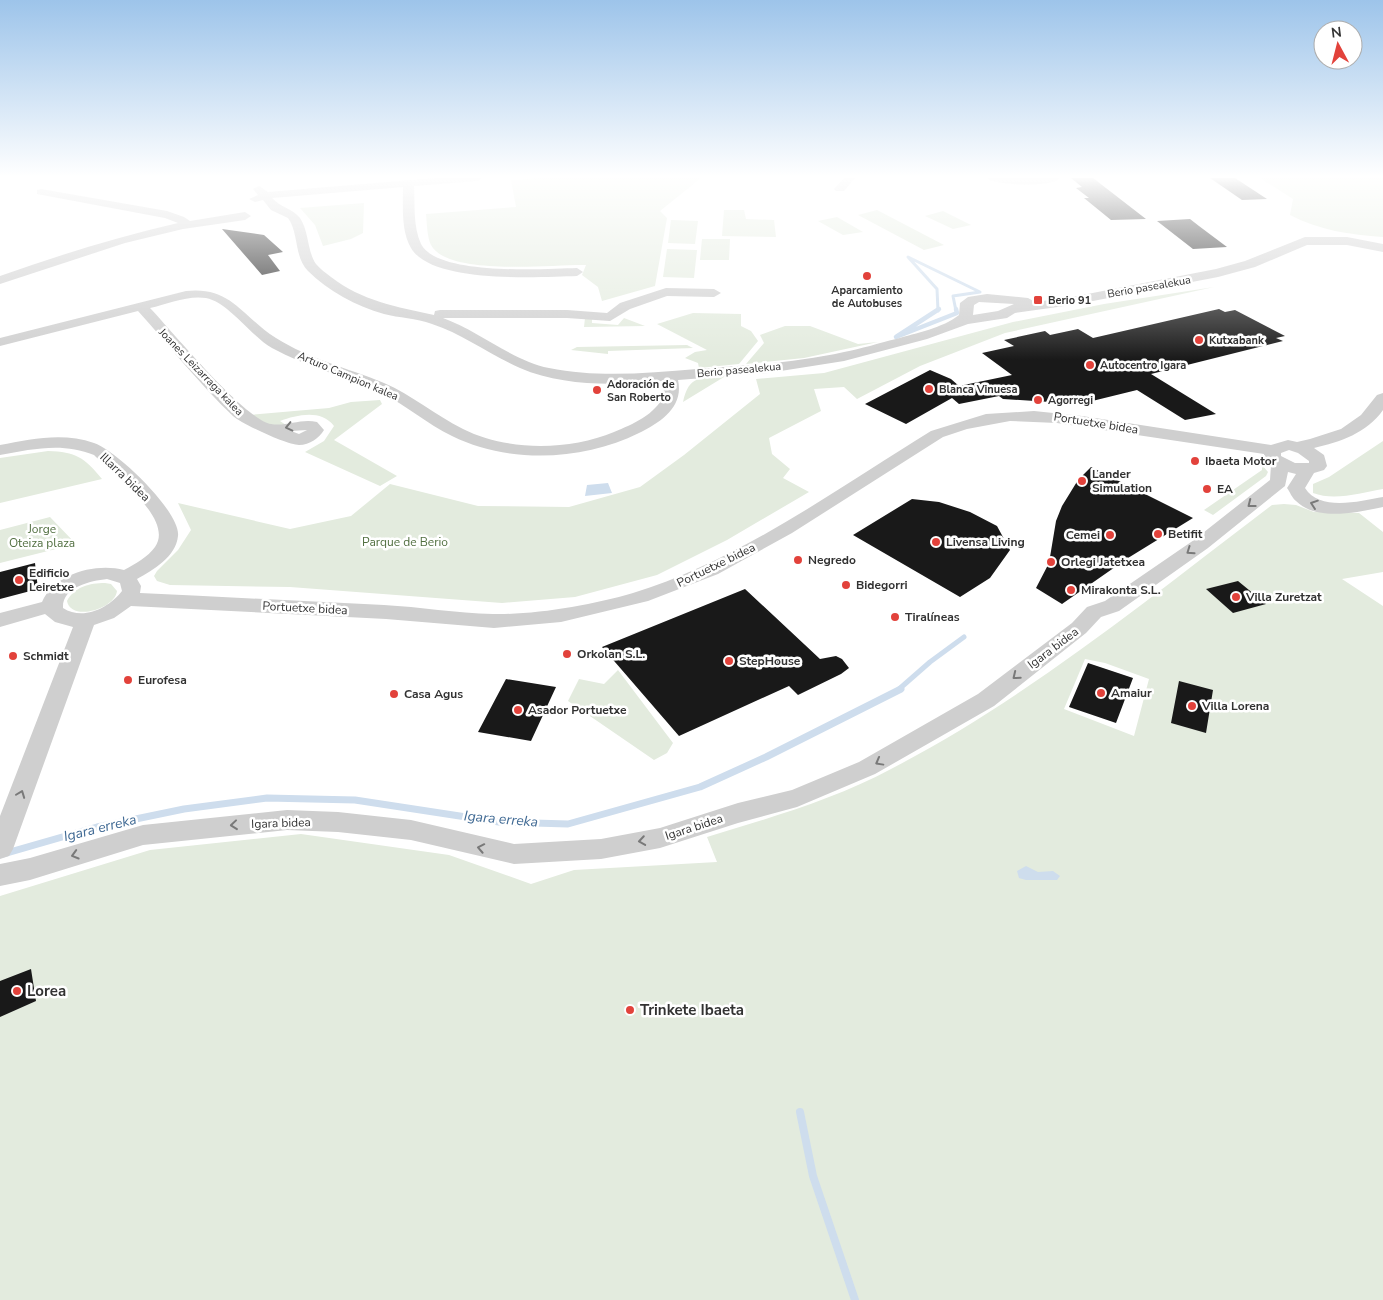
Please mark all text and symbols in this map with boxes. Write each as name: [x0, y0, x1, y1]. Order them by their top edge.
north arrow: [1313, 20, 1363, 70]
text: N: [1330, 23, 1343, 43]
marker: Aparcamiento de Autobuses: [861, 270, 873, 282]
street label: Berio pasealekua: [1106, 272, 1192, 302]
place label: Aparcamiento de Autobuses: [831, 283, 903, 311]
place label: Berio 91: [1048, 293, 1091, 308]
marker: Berio 91: [1032, 294, 1044, 306]
street label: Joanes Leizarraga kalea: [155, 324, 247, 419]
place label: Kutxabank: [1209, 333, 1265, 348]
marker: Kutxabank: [1193, 334, 1205, 346]
street label: Arturo Campion kalea: [295, 348, 401, 404]
place label: Autocentro Igara: [1100, 358, 1186, 373]
street label: Berio pasealekua: [696, 359, 782, 381]
marker: Autocentro Igara: [1084, 359, 1096, 371]
place label: Adoración de San Roberto: [607, 377, 675, 405]
place label: Blanca Vinuesa: [939, 382, 1017, 397]
marker: Blanca Vinuesa: [923, 383, 935, 395]
marker: Adoración de San Roberto: [591, 384, 603, 396]
place label: Agorregi: [1048, 393, 1093, 408]
marker: Agorregi: [1032, 394, 1044, 406]
street label: Portuetxe bidea: [1053, 408, 1139, 438]
one-way arrow: [284, 421, 293, 432]
street label: Illarra bidea: [96, 449, 154, 505]
place label: Ibaeta Motor: [1205, 453, 1277, 469]
marker: Ibaeta Motor: [1189, 455, 1201, 467]
place label: Lander Simulation: [1092, 466, 1152, 496]
marker: Lander Simulation: [1076, 475, 1088, 487]
place label: EA: [1217, 481, 1233, 497]
marker: EA: [1201, 483, 1213, 495]
one-way arrow: [1248, 498, 1257, 506]
one-way arrow: [1310, 499, 1318, 509]
park label: Jorge Oteiza plaza: [9, 521, 75, 551]
place label: Betifit: [1168, 526, 1203, 542]
place label: Cemei: [1066, 527, 1100, 543]
marker: Betifit: [1152, 528, 1164, 540]
marker: Cemei: [1104, 529, 1116, 541]
park label: Parque de Berio: [362, 534, 448, 550]
place label: Livensa Living: [946, 534, 1025, 550]
marker: Livensa Living: [930, 536, 942, 548]
street label: Portuetxe bidea: [674, 539, 758, 591]
one-way arrow: [1186, 545, 1196, 554]
place label: Negredo: [808, 552, 856, 568]
marker: Negredo: [792, 554, 804, 566]
place label: Orlegi Jatetxea: [1061, 554, 1145, 570]
marker: Orlegi Jatetxea: [1045, 556, 1057, 568]
place label: Edificio Leiretxe: [29, 565, 74, 595]
marker: Edificio Leiretxe: [13, 574, 25, 586]
place label: Bidegorri: [856, 577, 908, 593]
marker: Bidegorri: [840, 579, 852, 591]
place label: Mirakonta S.L.: [1081, 582, 1161, 598]
marker: Mirakonta S.L.: [1065, 584, 1077, 596]
place label: Villa Zuretzat: [1245, 589, 1322, 605]
marker: Villa Zuretzat: [1230, 591, 1242, 603]
street label: Portuetxe bidea: [262, 598, 348, 618]
place label: Tiralíneas: [905, 609, 960, 625]
marker: Tiralíneas: [889, 611, 901, 623]
street label: Igara bidea: [1024, 624, 1082, 672]
place label: Orkolan S.L.: [577, 646, 645, 662]
place label: Schmidt: [23, 648, 69, 664]
marker: Orkolan S.L.: [561, 648, 573, 660]
marker: Schmidt: [7, 650, 19, 662]
place label: StepHouse: [739, 653, 801, 669]
marker: StepHouse: [723, 655, 735, 667]
one-way arrow: [1013, 670, 1022, 679]
place label: Eurofesa: [138, 672, 187, 688]
marker: Eurofesa: [122, 674, 134, 686]
place label: Amaiur: [1111, 685, 1152, 701]
place label: Casa Agus: [404, 686, 463, 702]
marker: Amaiur: [1095, 687, 1107, 699]
marker: Casa Agus: [388, 688, 400, 700]
place label: Villa Lorena: [1201, 698, 1269, 714]
marker: Villa Lorena: [1186, 700, 1198, 712]
place label: Asador Portuetxe: [528, 702, 627, 718]
marker: Asador Portuetxe: [512, 704, 524, 716]
one-way arrow: [876, 755, 885, 765]
one-way arrow: [15, 790, 25, 799]
water label: Igara erreka: [463, 806, 539, 832]
water label: Igara erreka: [62, 810, 138, 846]
street label: Igara bidea: [663, 810, 725, 844]
street label: Igara bidea: [251, 814, 311, 832]
one-way arrow: [230, 819, 238, 830]
one-way arrow: [637, 835, 645, 846]
one-way arrow: [477, 843, 485, 853]
one-way arrow: [71, 849, 79, 859]
place label: Lorea: [27, 981, 66, 1001]
marker: Lorea: [11, 985, 23, 997]
place label: Trinkete Ibaeta: [640, 1000, 744, 1020]
marker: Trinkete Ibaeta: [624, 1004, 636, 1016]

